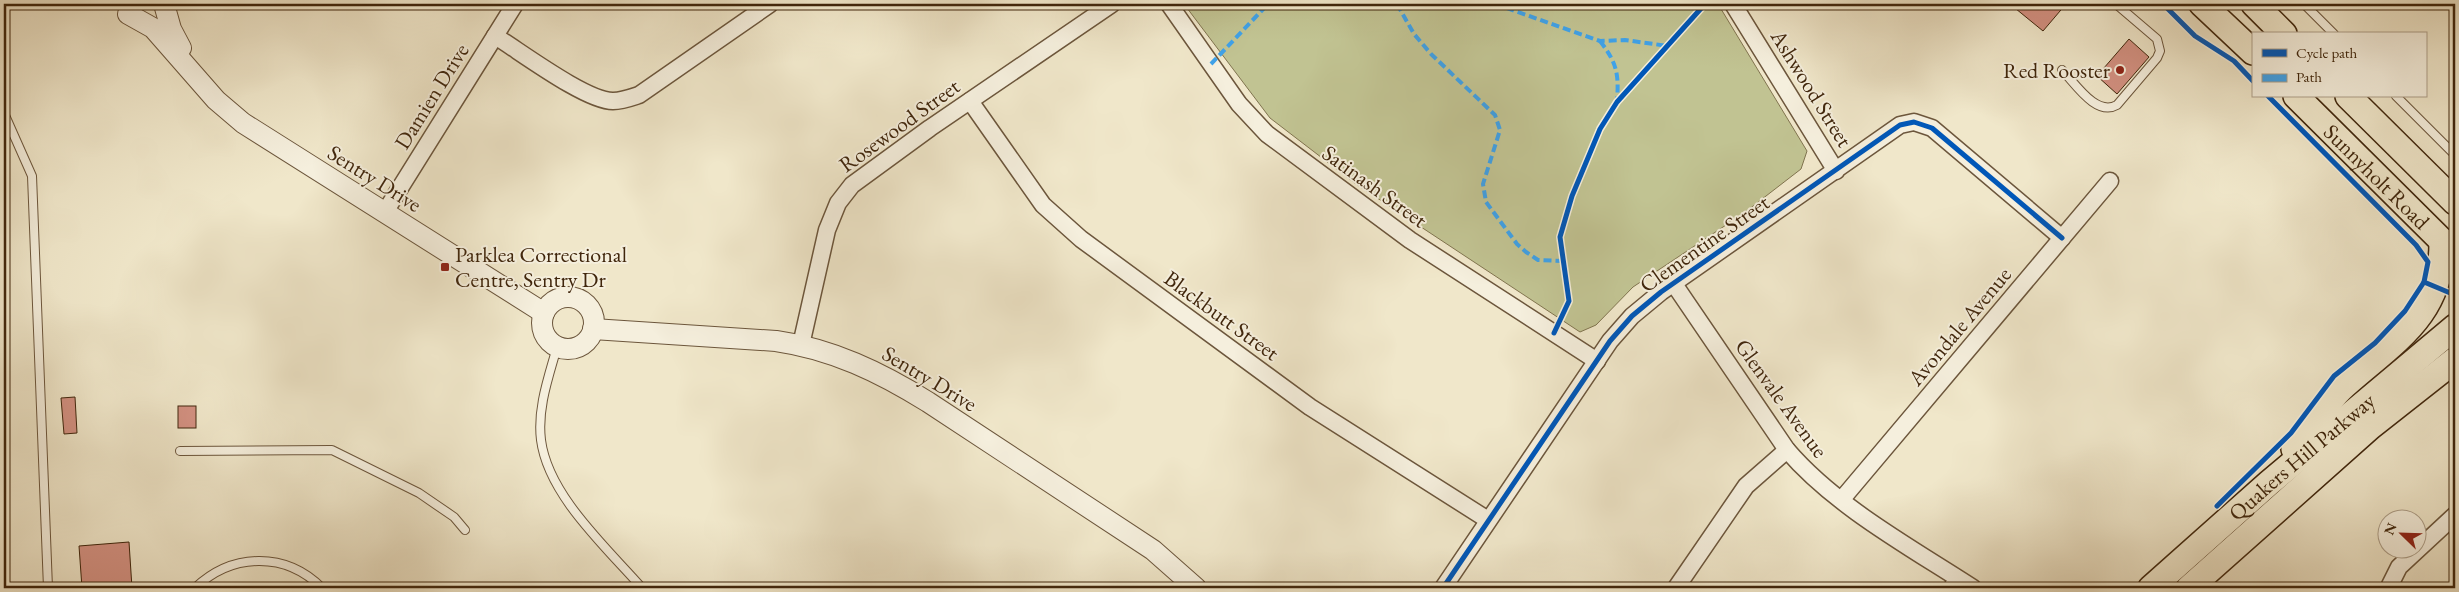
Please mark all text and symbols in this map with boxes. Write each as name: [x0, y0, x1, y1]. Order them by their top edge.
street label: Ashwood Street: [1763, 23, 1859, 153]
legend: [2252, 32, 2426, 98]
street label: Damien Drive: [387, 38, 476, 155]
text: Cycle path: [2296, 43, 2358, 62]
place label: Red Rooster: [2003, 56, 2111, 85]
marker: Red Rooster: [2114, 64, 2126, 76]
text: Path: [2296, 67, 2322, 86]
street label: Rosewood Street: [833, 72, 966, 179]
street label: Sunnyholt Road: [2317, 118, 2436, 236]
street label: Sentry Drive: [322, 138, 428, 219]
street label: Satinash Street: [1316, 139, 1433, 234]
street label: Clementine Street: [1634, 188, 1775, 299]
place label: Parklea Correctional Centre, Sentry Dr: [455, 240, 627, 294]
marker: Parklea Correctional Centre, Sentry Dr: [439, 261, 451, 273]
street label: Avondale Avenue: [1901, 261, 2018, 393]
street label: Blackbutt Street: [1158, 264, 1285, 367]
street label: Glenvale Avenue: [1729, 333, 1835, 464]
street label: Sentry Drive: [877, 339, 983, 418]
street label: Quakers Hill Parkway: [2223, 386, 2381, 527]
north arrow: [2376, 510, 2426, 560]
text: N: [2380, 520, 2401, 538]

